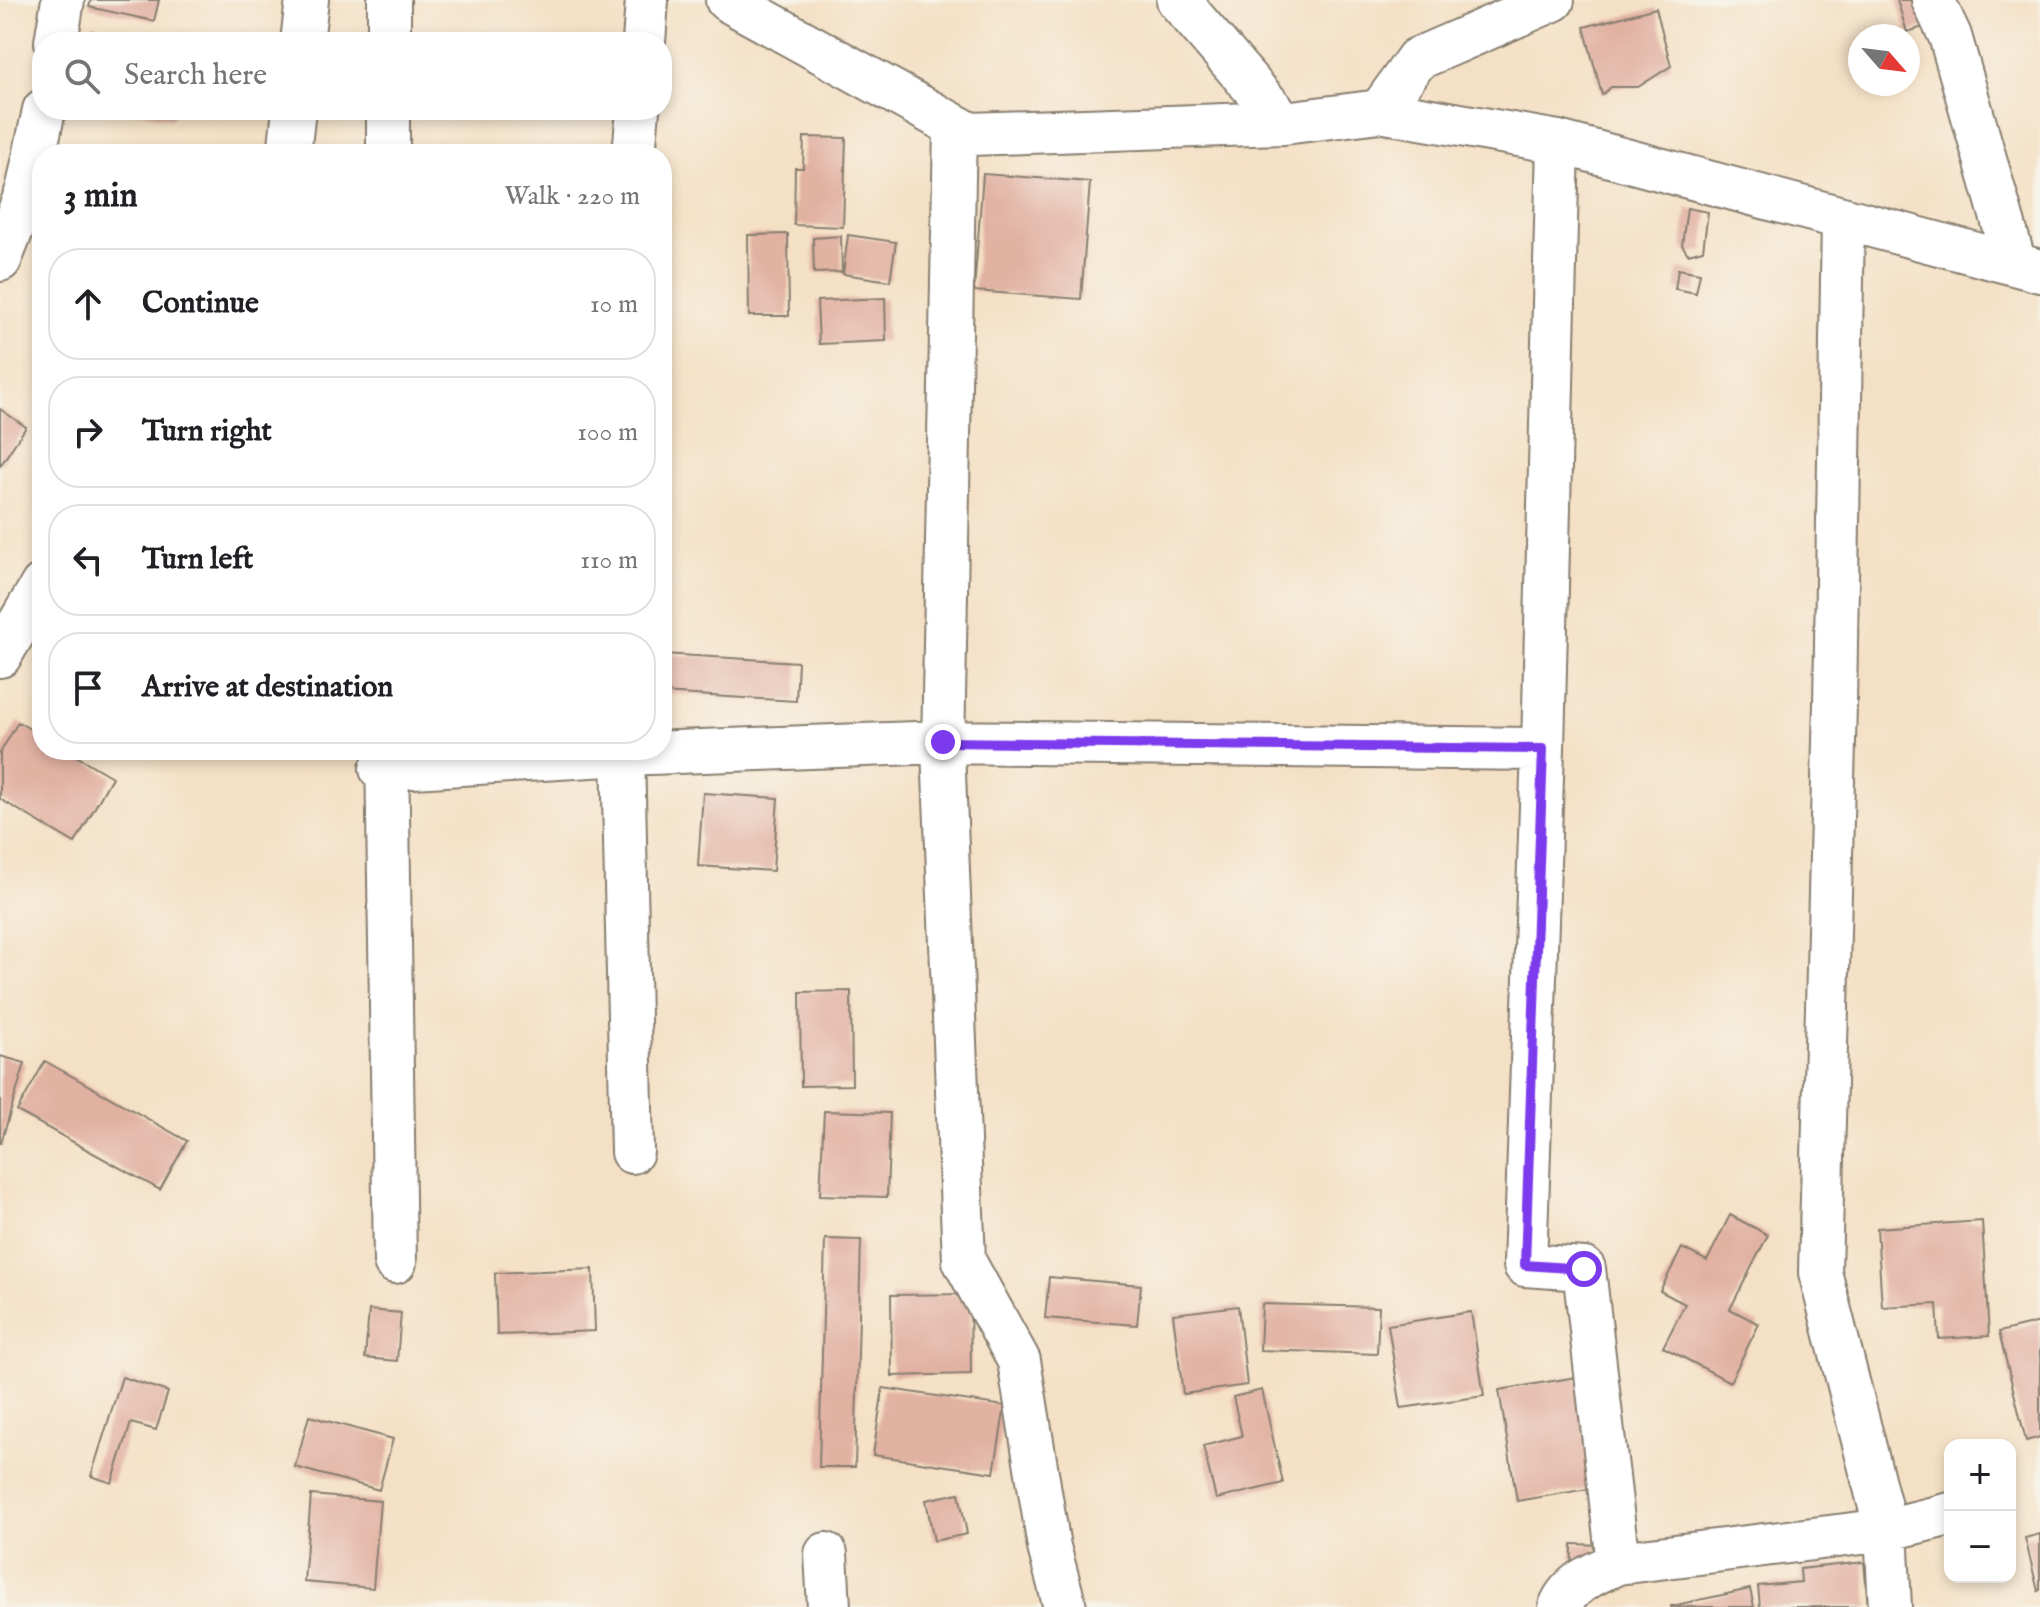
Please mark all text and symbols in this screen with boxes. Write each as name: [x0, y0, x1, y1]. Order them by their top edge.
north arrow: [1848, 24, 1920, 96]
search box: [32, 32, 672, 120]
icon: search: [60, 54, 104, 98]
text: Search here: [124, 57, 267, 95]
text: 3 min: [64, 175, 138, 218]
text: Walk · 220 m: [505, 180, 640, 213]
icon: ahead: [66, 282, 110, 326]
text: Continue: [142, 285, 259, 323]
text: 10 m: [590, 288, 638, 321]
icon: right: [66, 410, 110, 454]
text: Turn right: [142, 413, 272, 451]
text: 100 m: [577, 416, 638, 449]
icon: left: [66, 538, 110, 582]
text: Turn left: [142, 541, 253, 579]
text: 110 m: [580, 544, 638, 577]
icon: arrive: [66, 666, 110, 710]
text: Arrive at destination: [142, 669, 393, 707]
route end: [925, 724, 961, 760]
route start: [1566, 1251, 1602, 1287]
map controls: [1944, 1439, 2016, 1583]
button: +: [1944, 1439, 2016, 1511]
button: −: [1944, 1511, 2016, 1583]

